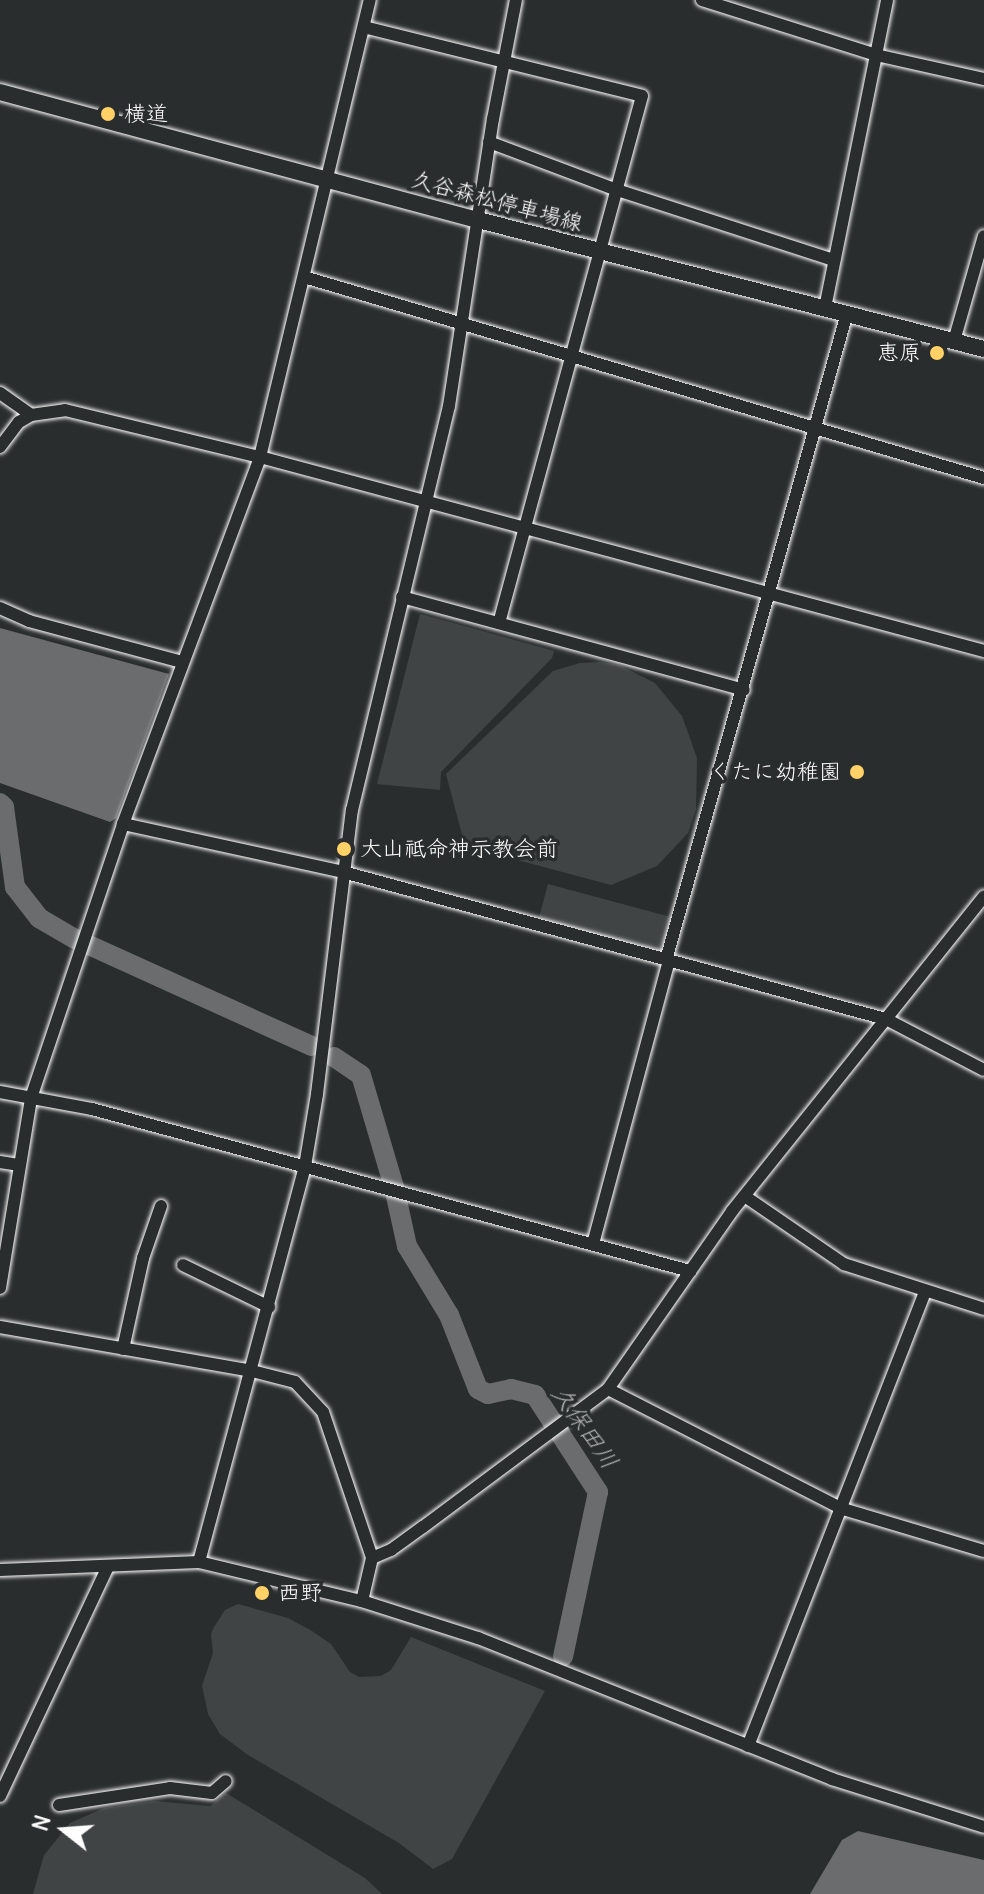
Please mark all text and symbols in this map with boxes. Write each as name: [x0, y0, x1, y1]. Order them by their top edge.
place label: 横道: [124, 101, 168, 127]
marker: 横道: [99, 105, 117, 123]
street label: 久谷森松停車場線: [409, 165, 585, 237]
place label: 恵原: [877, 340, 921, 366]
marker: 恵原: [928, 344, 946, 362]
place label: くたに幼稚園: [709, 759, 841, 785]
marker: くたに幼稚園: [848, 763, 866, 781]
place label: 大山祗命神示教会前: [360, 836, 558, 862]
marker: 大山祗命神示教会前: [335, 840, 353, 858]
water label: 久保田川: [546, 1379, 624, 1475]
place label: 西野: [278, 1580, 322, 1606]
marker: 西野: [253, 1584, 271, 1602]
north arrow: [24, 1790, 104, 1870]
text: N: [25, 1812, 57, 1834]

